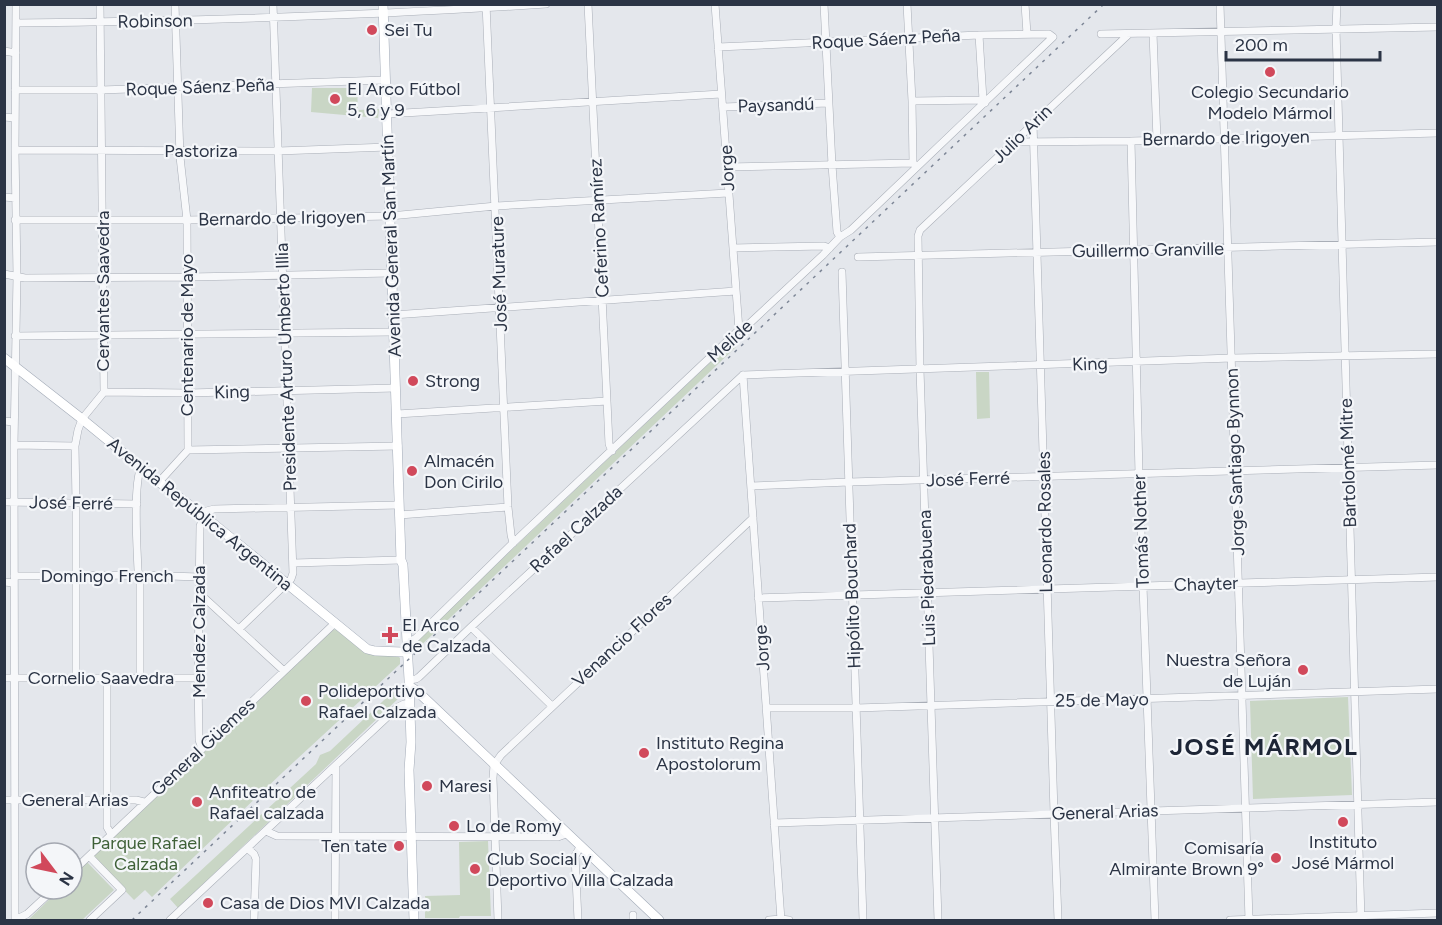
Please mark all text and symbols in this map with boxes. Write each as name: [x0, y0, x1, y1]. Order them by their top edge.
street label: Robinson: [117, 9, 193, 33]
place label: Sei Tu: [384, 19, 433, 41]
marker: Sei Tu: [365, 23, 379, 37]
street label: Roque Sáenz Peña: [811, 24, 961, 54]
scale bar: [1226, 24, 1380, 62]
text: 200 m: [1235, 34, 1288, 56]
marker: Colegio Secundario Modelo Mármol: [1263, 65, 1277, 79]
street label: Roque Sáenz Peña: [125, 73, 275, 101]
place label: El Arco Fútbol 5, 6 y 9: [347, 78, 460, 121]
place label: Colegio Secundario Modelo Mármol: [1191, 81, 1349, 124]
marker: El Arco Fútbol 5, 6 y 9: [328, 92, 342, 106]
street label: Paysandú: [737, 93, 815, 117]
street label: Julio Arin: [987, 100, 1057, 168]
street label: Bernardo de Irigoyen: [1142, 126, 1310, 150]
street label: Avenida General San Martín: [376, 134, 406, 358]
street label: Pastoriza: [164, 140, 238, 162]
street label: Jorge: [715, 144, 739, 192]
street label: Ceferino Ramírez: [584, 158, 614, 298]
street label: Bernardo de Irigoyen: [198, 206, 366, 230]
street label: Cervantes Saavedra: [92, 211, 114, 371]
street label: José Murature: [486, 216, 512, 332]
street label: Guillermo Granville: [1072, 238, 1224, 262]
street label: Presidente Arturo Umberto Illia: [271, 242, 301, 492]
street label: Centenario de Mayo: [176, 254, 198, 416]
street label: Melide: [703, 315, 757, 367]
street label: King: [1072, 352, 1108, 376]
street label: Jorge Santiago Bynnon: [1221, 368, 1249, 556]
place label: Strong: [425, 370, 480, 392]
marker: Strong: [406, 374, 420, 388]
street label: King: [214, 380, 250, 404]
street label: Bartolomé Mitre: [1335, 398, 1361, 528]
street label: Avenida República Argentina: [103, 432, 297, 596]
place label: Almacén Don Cirilo: [424, 450, 503, 493]
street label: Leonardo Rosales: [1033, 451, 1057, 593]
marker: Almacén Don Cirilo: [405, 464, 419, 478]
street label: José Ferré: [926, 467, 1010, 491]
street label: Tomás Nother: [1128, 474, 1154, 588]
street label: Rafael Calzada: [525, 481, 627, 577]
street label: José Ferré: [29, 491, 113, 515]
street label: Luis Piedrabuena: [914, 510, 940, 646]
street label: Hipólito Bouchard: [838, 523, 866, 669]
street label: Domingo French: [40, 565, 174, 587]
street label: Mendez Calzada: [188, 566, 210, 698]
street label: Chayter: [1174, 572, 1238, 596]
street label: Venancio Flores: [568, 588, 676, 692]
place label: El Arco de Calzada: [402, 614, 491, 657]
street label: Jorge: [749, 624, 775, 672]
marker: El Arco de Calzada: [383, 628, 397, 642]
place label: Nuestra Señora de Luján: [1166, 649, 1291, 692]
marker: Nuestra Señora de Luján: [1296, 663, 1310, 677]
street label: Cornelio Saavedra: [28, 667, 174, 689]
place label: Polideportivo Rafael Calzada: [318, 680, 436, 723]
street label: 25 de Mayo: [1055, 688, 1149, 712]
street label: General Güemes: [146, 693, 260, 801]
marker: Polideportivo Rafael Calzada: [299, 694, 313, 708]
place label: Instituto Regina Apostolorum: [656, 732, 784, 775]
district label: JOSÉ MÁRMOL: [1170, 732, 1358, 761]
marker: Instituto Regina Apostolorum: [637, 746, 651, 760]
place label: Maresi: [439, 775, 492, 797]
marker: Maresi: [420, 779, 434, 793]
place label: Anfiteatro de Rafael calzada: [209, 781, 324, 824]
street label: General Arias: [21, 789, 129, 811]
marker: Anfiteatro de Rafael calzada: [190, 795, 204, 809]
street label: General Arias: [1051, 799, 1159, 825]
place label: Lo de Romy: [466, 815, 562, 837]
marker: Instituto José Mármol: [1336, 815, 1350, 829]
marker: Lo de Romy: [447, 819, 461, 833]
place label: Instituto José Mármol: [1292, 831, 1394, 874]
park label: Parque Rafael Calzada: [91, 832, 201, 875]
place label: Ten tate: [321, 835, 387, 857]
place label: Comisaría Almirante Brown 9°: [1109, 837, 1264, 880]
marker: Ten tate: [392, 839, 406, 853]
north arrow: [24, 841, 84, 901]
place label: Club Social y Deportivo Villa Calzada: [487, 848, 673, 891]
marker: Comisaría Almirante Brown 9°: [1269, 851, 1283, 865]
marker: Club Social y Deportivo Villa Calzada: [468, 862, 482, 876]
text: N: [55, 868, 78, 889]
place label: Casa de Dios MVI Calzada: [220, 892, 430, 914]
marker: Casa de Dios MVI Calzada: [201, 896, 215, 910]

